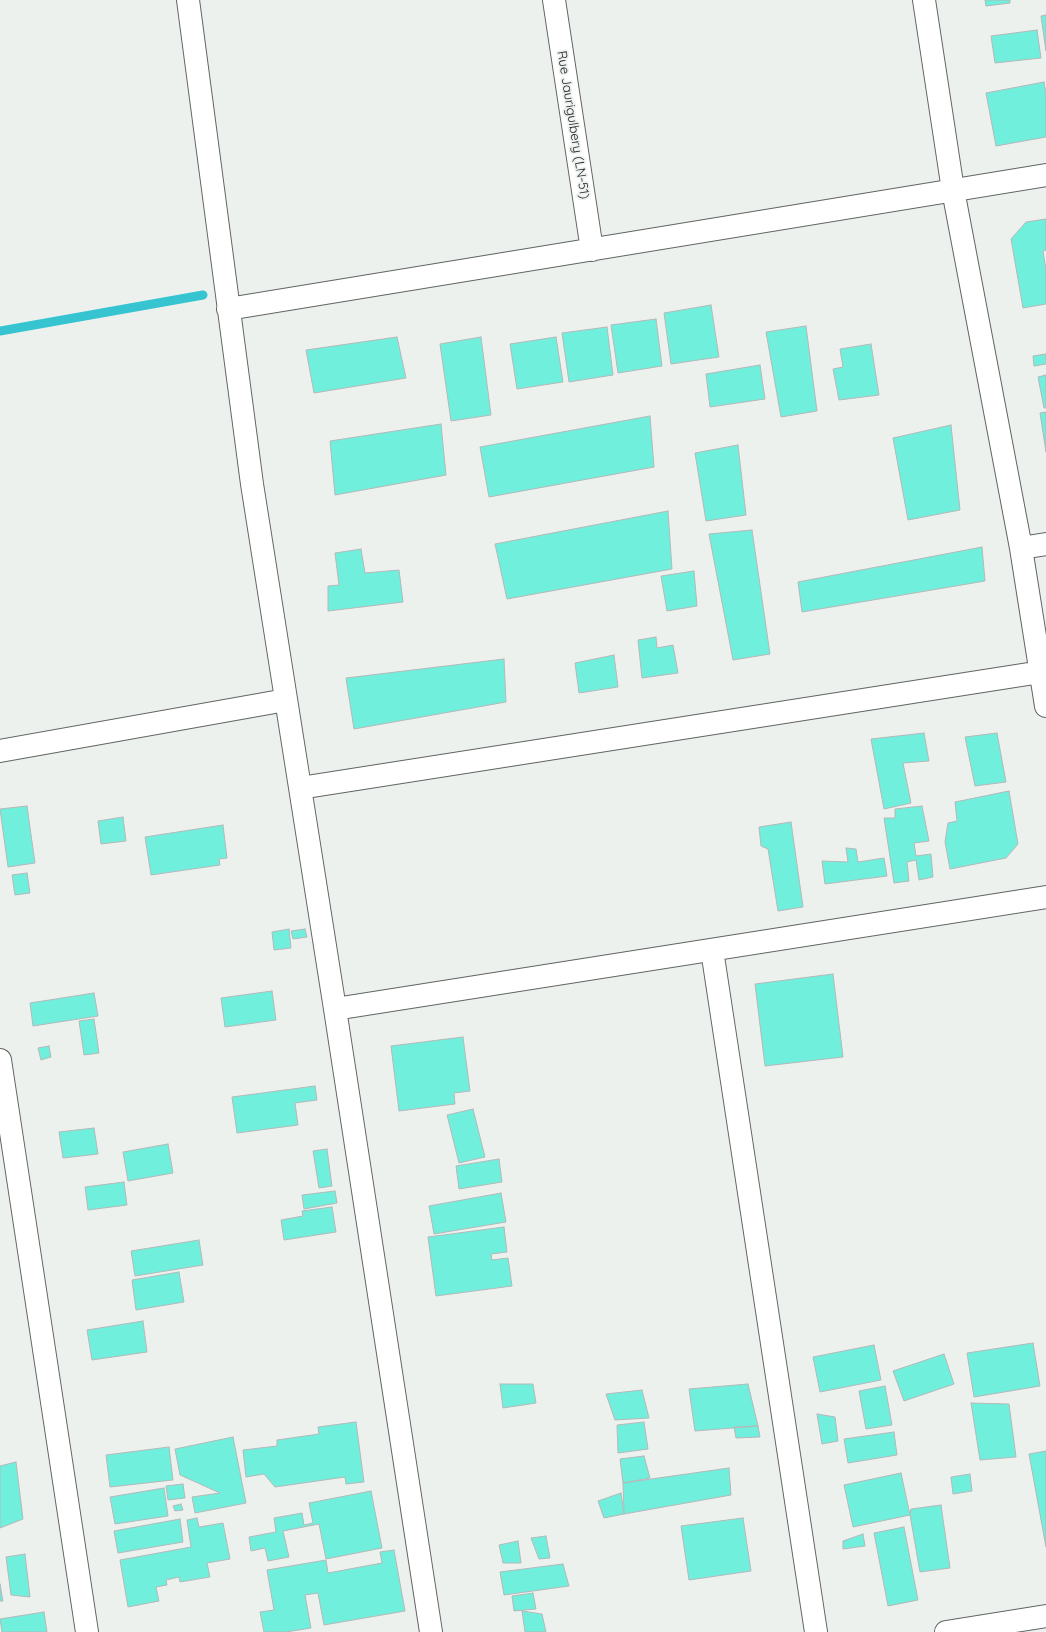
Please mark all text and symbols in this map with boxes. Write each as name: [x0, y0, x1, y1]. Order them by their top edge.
street label: Rue Jaurigulbery (LN-51): [554, 50, 592, 200]

